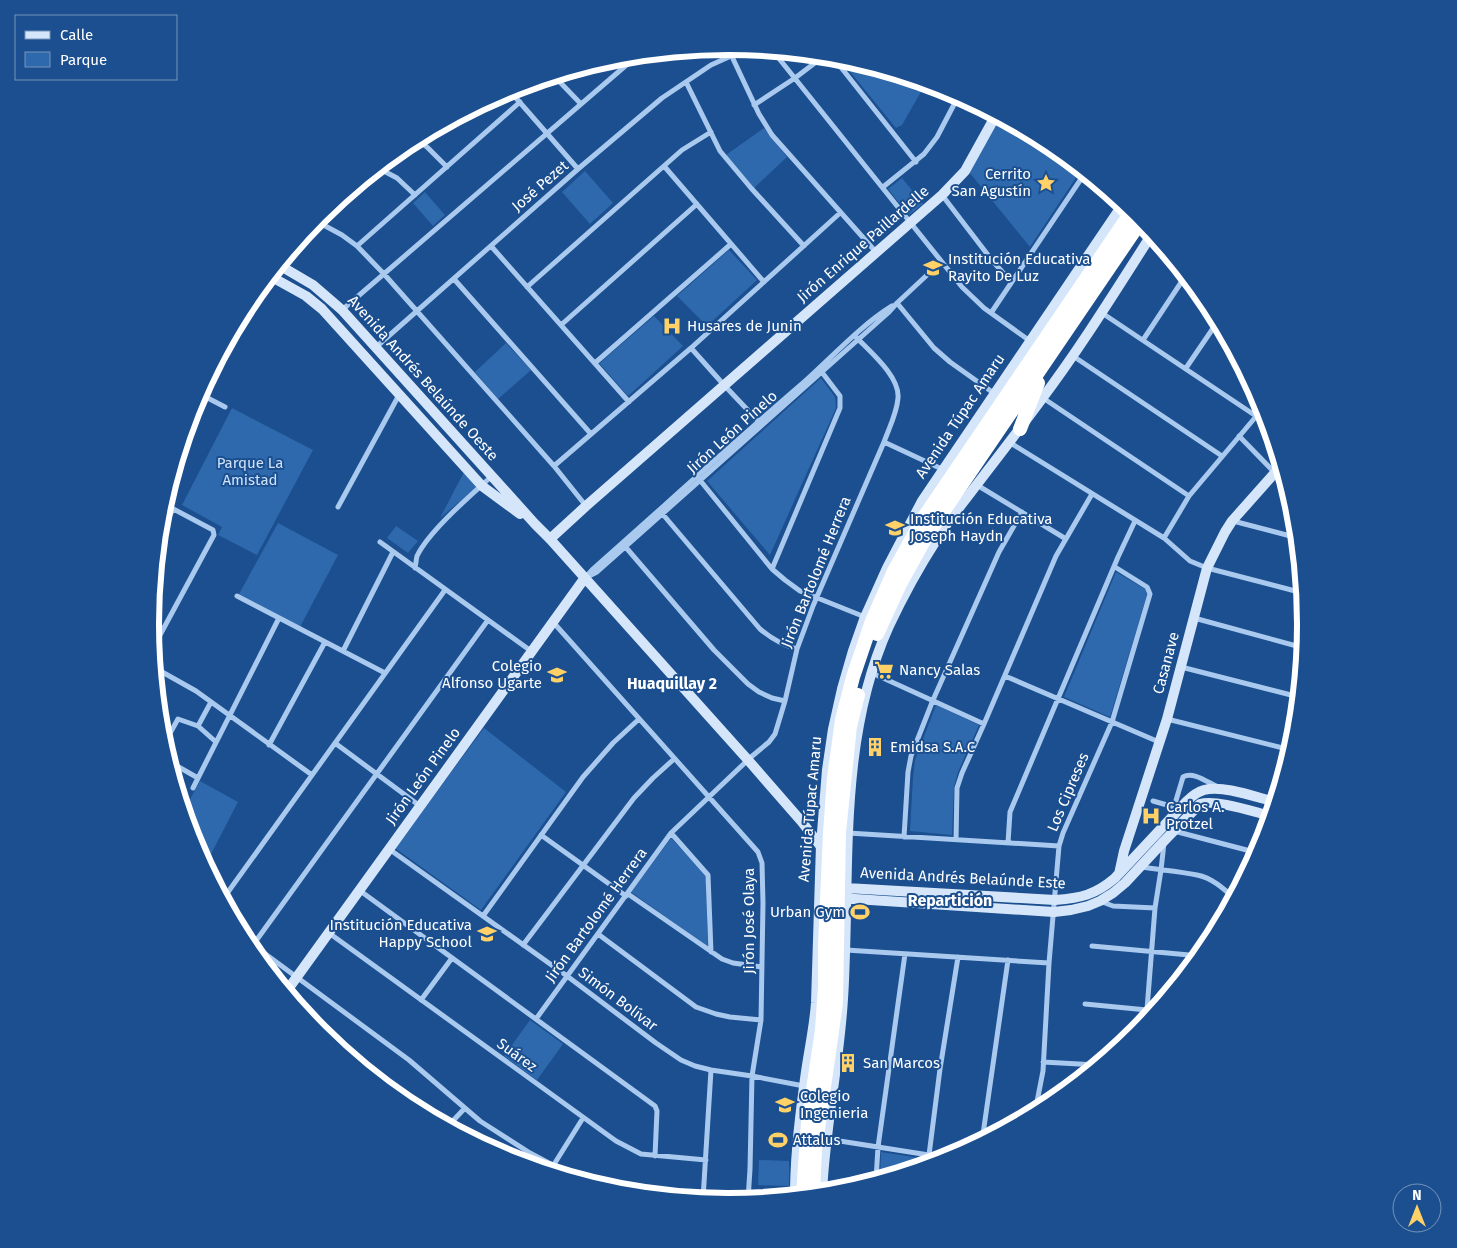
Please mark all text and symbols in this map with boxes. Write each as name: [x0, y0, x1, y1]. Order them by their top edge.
legend: [15, 15, 178, 80]
text: Calle: [60, 26, 93, 44]
text: Parque: [60, 51, 107, 69]
street label: José Pezet: [508, 156, 572, 215]
place label: Cerrito San Agustín: [951, 165, 1031, 200]
place icon: Cerrito San Agustín: [1035, 172, 1057, 194]
street label: Jirón Enrique Paillardelle: [793, 182, 933, 306]
place label: Institución Educativa Rayito De Luz: [948, 250, 1091, 285]
school or university icon: Institución Educativa Rayito De Luz: [922, 257, 944, 279]
street label: Avenida Andrés Belaúnde Oeste: [344, 292, 502, 464]
hospital icon: Husares de Junin: [661, 315, 683, 337]
place label: Husares de Junin: [687, 317, 802, 335]
street label: Avenida Túpac Amaru: [912, 350, 1008, 482]
street label: Jirón León Pinelo: [683, 387, 781, 477]
park label: Parque La Amistad: [217, 454, 283, 489]
street label: Jirón Bartolomé Herrera: [777, 494, 855, 650]
place label: Institución Educativa Joseph Haydn: [910, 510, 1053, 545]
school or university icon: Institución Educativa Joseph Haydn: [884, 517, 906, 539]
street label: Casanave: [1149, 630, 1183, 696]
place label: Colegio Alfonso Ugarte: [442, 657, 542, 692]
supermarket icon: Nancy Salas: [873, 659, 895, 681]
place label: Nancy Salas: [899, 661, 980, 679]
school or university icon: Colegio Alfonso Ugarte: [546, 664, 568, 686]
district label: Huaquillay 2: [627, 674, 717, 693]
street label: Jirón León Pinelo: [382, 724, 464, 828]
street label: Avenida Túpac Amaru: [795, 735, 825, 883]
building icon: Emidsa S.A.C: [864, 736, 886, 758]
place label: Emidsa S.A.C: [890, 738, 976, 756]
street label: Los Cipreses: [1043, 750, 1093, 834]
place label: Carlos A. Protzel: [1166, 798, 1225, 833]
hospital icon: Carlos A. Protzel: [1140, 805, 1162, 827]
street label: Jirón Bartolomé Herrera: [541, 844, 651, 986]
street label: Avenida Andrés Belaúnde Este: [860, 864, 1066, 892]
street label: Jirón José Olaya: [740, 868, 758, 974]
district label: Repartición: [908, 891, 992, 910]
sports icon: Urban Gym: [849, 901, 871, 923]
place label: Urban Gym: [770, 903, 845, 921]
place label: Institución Educativa Happy School: [330, 916, 473, 951]
school or university icon: Institución Educativa Happy School: [476, 923, 498, 945]
street label: Simón Bolívar: [575, 963, 661, 1035]
street label: Suárez: [493, 1034, 541, 1076]
building icon: San Marcos: [837, 1052, 859, 1074]
place label: San Marcos: [863, 1054, 940, 1072]
place label: Colegio Ingenieria: [800, 1087, 868, 1122]
school or university icon: Colegio Ingenieria: [774, 1094, 796, 1116]
sports icon: Attalus: [767, 1129, 789, 1151]
place label: Attalus: [793, 1131, 840, 1149]
north arrow: [1392, 1183, 1442, 1233]
text: N: [1412, 1187, 1422, 1204]

